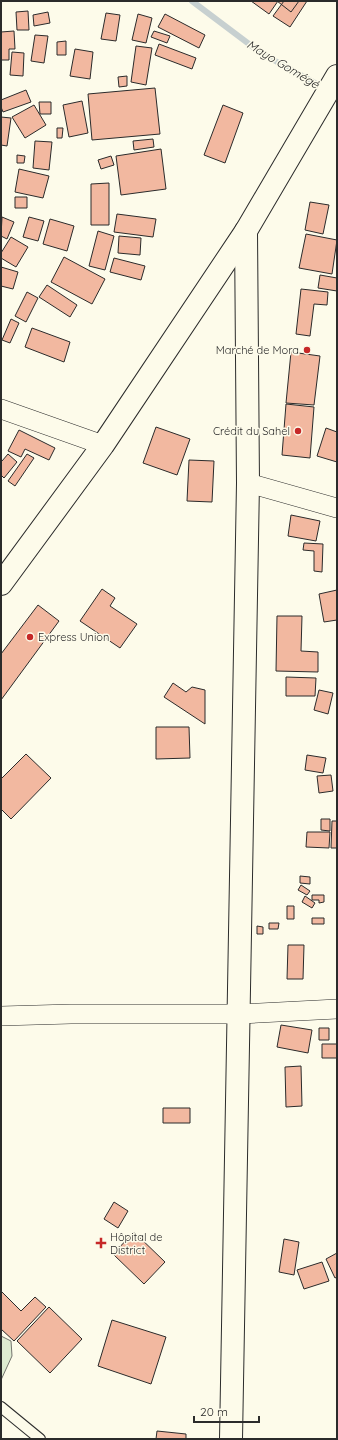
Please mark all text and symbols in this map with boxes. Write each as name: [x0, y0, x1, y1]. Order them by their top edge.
water label: Mayo Gomégé: [244, 37, 323, 92]
place label: Marché de Mora: [216, 343, 299, 357]
marker: Marché de Mora: [302, 345, 312, 355]
place label: Crédit du Sahel: [213, 424, 290, 438]
marker: Crédit du Sahel: [293, 426, 303, 436]
place label: Express Union: [38, 630, 109, 644]
marker: Express Union: [25, 632, 35, 642]
place label: Hôpital de District: [110, 1230, 162, 1257]
marker: Hôpital de District: [95, 1237, 107, 1249]
scale bar: [194, 1398, 259, 1424]
text: 20 m: [200, 1404, 228, 1419]

